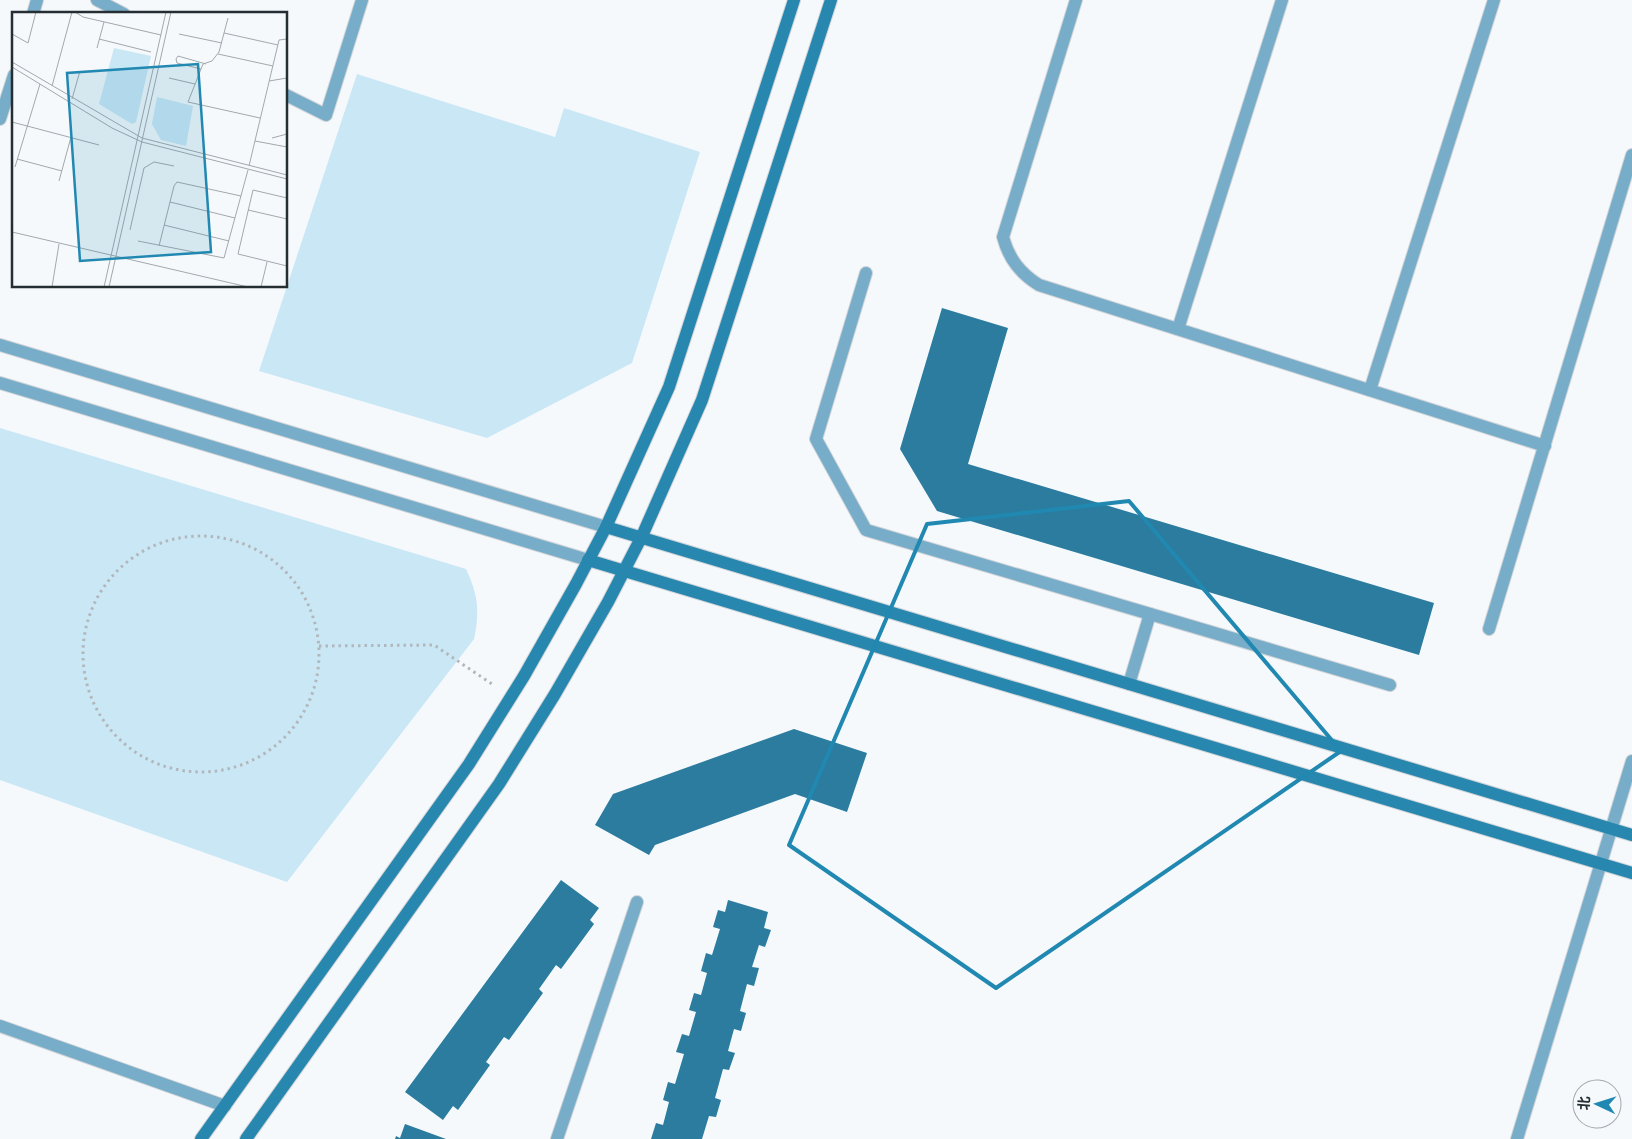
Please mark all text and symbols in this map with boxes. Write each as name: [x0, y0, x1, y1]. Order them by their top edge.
inset map: [12, 12, 288, 288]
north arrow: [1572, 1079, 1622, 1129]
text: 北: [1574, 1095, 1593, 1111]

